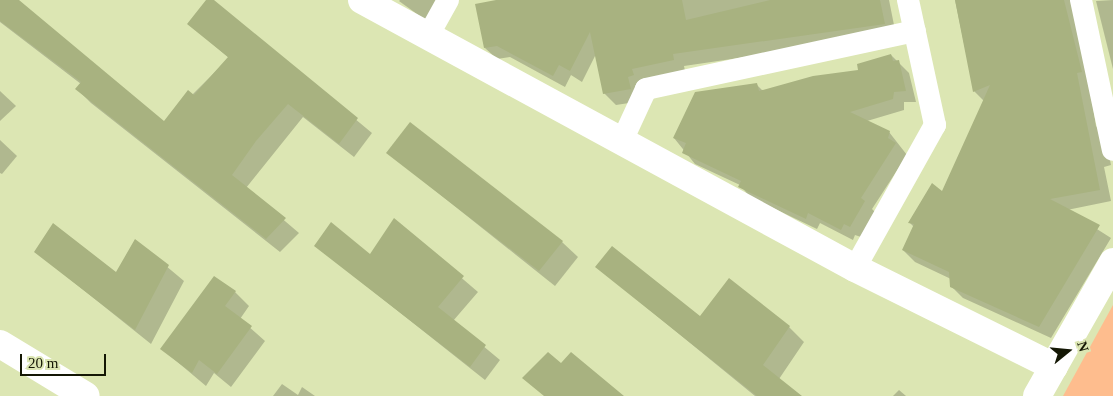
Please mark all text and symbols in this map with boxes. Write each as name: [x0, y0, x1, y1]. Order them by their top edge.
north arrow: [1043, 326, 1093, 376]
text: N: [1074, 339, 1091, 354]
scale bar: [22, 344, 109, 376]
text: 20 m: [28, 355, 58, 371]

